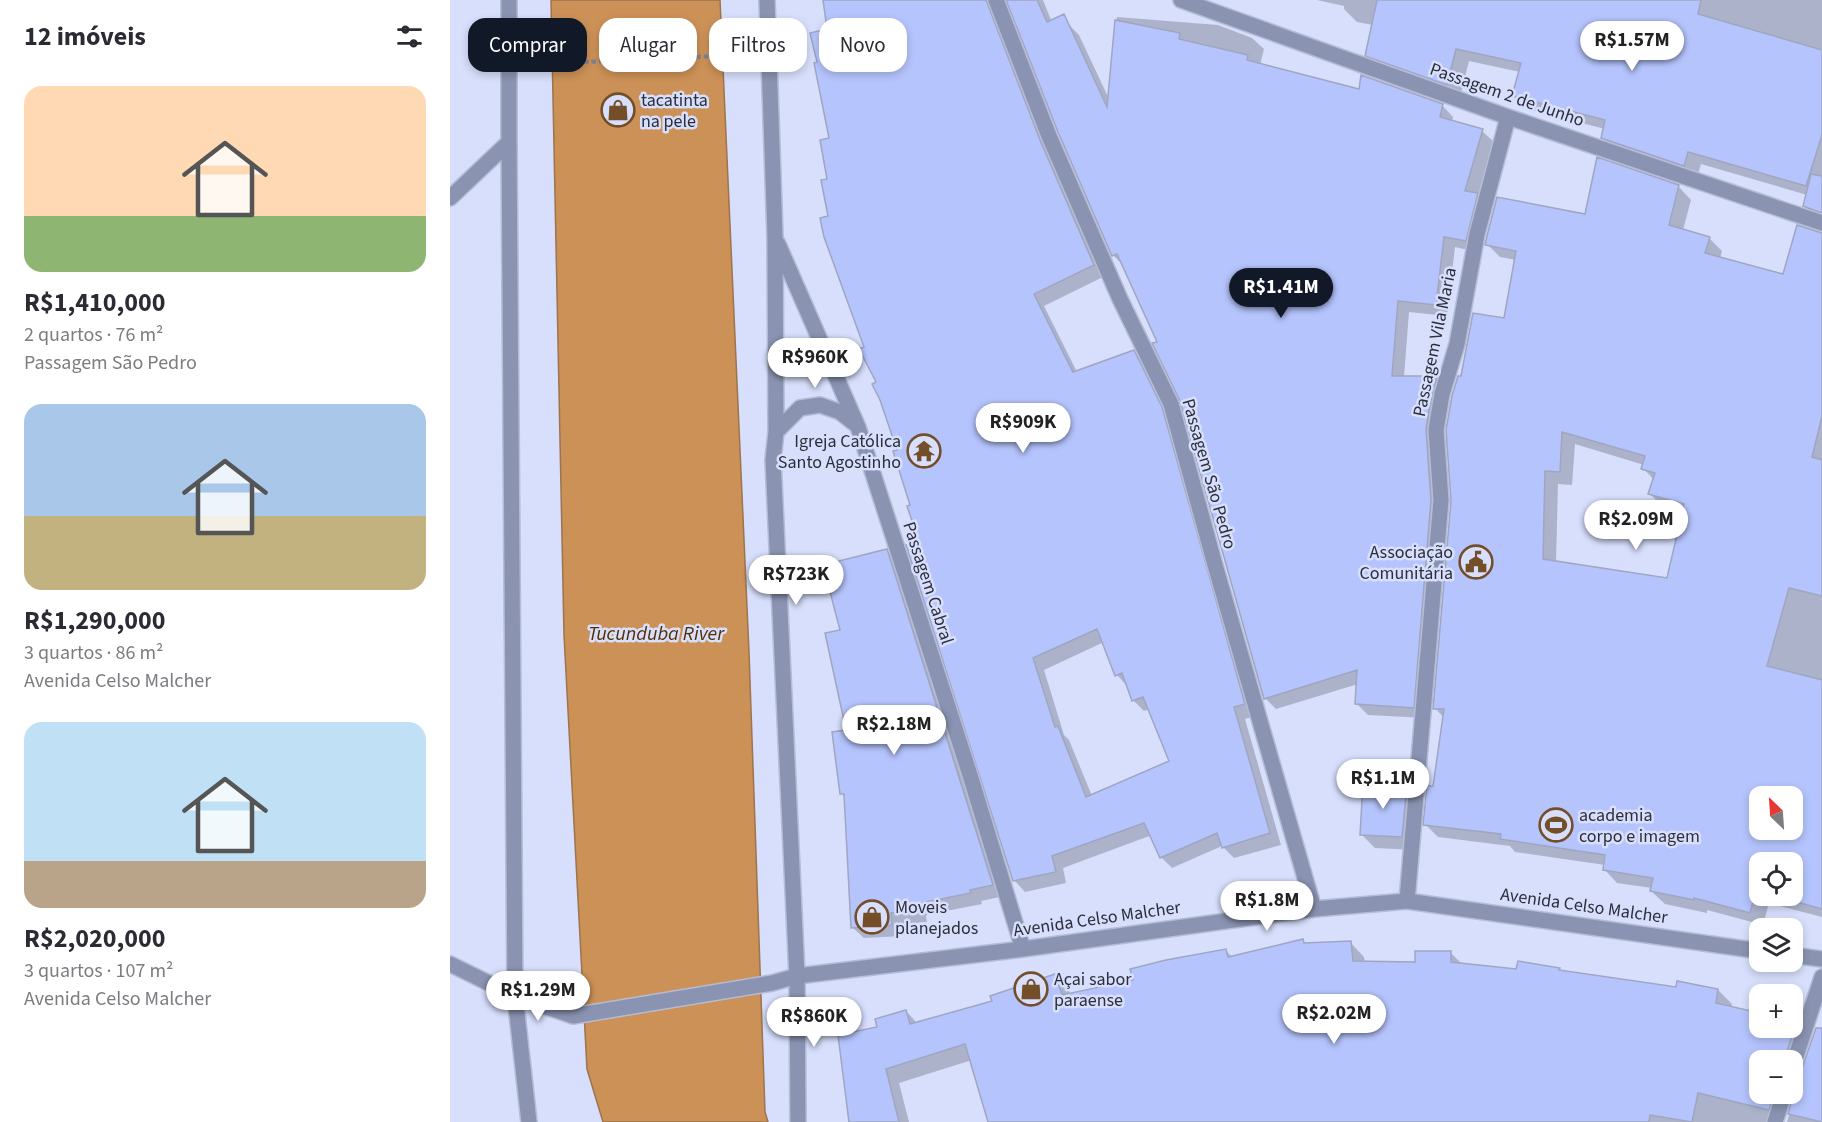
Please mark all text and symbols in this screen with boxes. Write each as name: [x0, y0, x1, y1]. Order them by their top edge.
text: 12 imóveis: [24, 18, 146, 55]
chip: Comprar: [468, 18, 587, 72]
chip: Alugar: [599, 18, 697, 72]
chip: Filtros: [709, 18, 807, 72]
chip: Novo: [819, 18, 907, 72]
icon: filters: [393, 20, 426, 53]
pin: R$1.57M: [1577, 21, 1687, 72]
text: R$1.57M: [1594, 26, 1670, 54]
street label: Passagem 2 de Junho: [1426, 57, 1588, 133]
place label: tacatinta na pele: [641, 88, 708, 134]
shop icon: tacatinta na pele: [600, 92, 636, 128]
icon: home: [171, 125, 279, 233]
street label: Passagem Vila Maria: [1407, 265, 1463, 419]
pin: R$1.41M: [1226, 268, 1336, 319]
text: R$1.41M: [1243, 273, 1319, 301]
text: R$1,410,000: [24, 284, 165, 321]
text: 2 quartos · 76 m²: [24, 321, 163, 349]
pin: R$960K: [766, 338, 864, 389]
text: R$960K: [782, 343, 848, 371]
text: Passagem São Pedro: [24, 349, 197, 377]
street label: Passagem São Pedro: [1176, 396, 1242, 552]
pin: R$909K: [974, 403, 1072, 454]
text: R$909K: [990, 408, 1056, 436]
place label: Igreja Católica Santo Agostinho: [778, 429, 901, 475]
temple icon: Igreja Católica Santo Agostinho: [906, 433, 942, 469]
icon: home: [171, 443, 279, 551]
pin: R$2.09M: [1581, 500, 1691, 551]
text: R$2.09M: [1598, 505, 1674, 533]
street label: Passagem Cabral: [896, 518, 960, 648]
place label: Associação Comunitária: [1359, 540, 1453, 586]
public building icon: Associação Comunitária: [1458, 544, 1494, 580]
pin: R$723K: [747, 555, 845, 606]
text: R$723K: [763, 560, 829, 588]
text: R$1,290,000: [24, 602, 165, 639]
water label: Tucunduba River: [588, 620, 725, 648]
text: 3 quartos · 86 m²: [24, 639, 163, 667]
text: Avenida Celso Malcher: [24, 667, 211, 695]
pin: R$2.18M: [839, 705, 949, 756]
text: R$2.18M: [856, 710, 932, 738]
pin: R$1.1M: [1334, 759, 1432, 810]
icon: home: [171, 761, 279, 869]
text: R$1.1M: [1350, 764, 1416, 792]
north arrow: [1749, 786, 1803, 840]
map controls: [1749, 786, 1803, 1104]
place label: academia corpo e imagem: [1579, 803, 1700, 849]
sports icon: academia corpo e imagem: [1538, 807, 1574, 843]
button: locate: [1749, 852, 1803, 906]
pin: R$1.8M: [1218, 881, 1316, 932]
street label: Avenida Celso Malcher: [1499, 882, 1670, 930]
text: R$1.8M: [1234, 886, 1300, 914]
place label: Moveis planejados: [895, 895, 978, 941]
street label: Avenida Celso Malcher: [1012, 895, 1183, 943]
shop icon: Moveis planejados: [854, 899, 890, 935]
button: layers: [1749, 918, 1803, 972]
text: R$2,020,000: [24, 920, 165, 957]
text: 3 quartos · 107 m²: [24, 957, 173, 985]
place label: Açai sabor paraense: [1054, 967, 1132, 1013]
pin: R$1.29M: [483, 971, 593, 1022]
shop icon: Açai sabor paraense: [1013, 971, 1049, 1007]
text: R$1.29M: [500, 976, 576, 1004]
button: +: [1749, 984, 1803, 1038]
text: Avenida Celso Malcher: [24, 985, 211, 1013]
pin: R$2.02M: [1279, 994, 1389, 1045]
pin: R$860K: [765, 997, 863, 1048]
text: R$2.02M: [1296, 999, 1372, 1027]
text: R$860K: [781, 1002, 847, 1030]
button: −: [1749, 1050, 1803, 1104]

